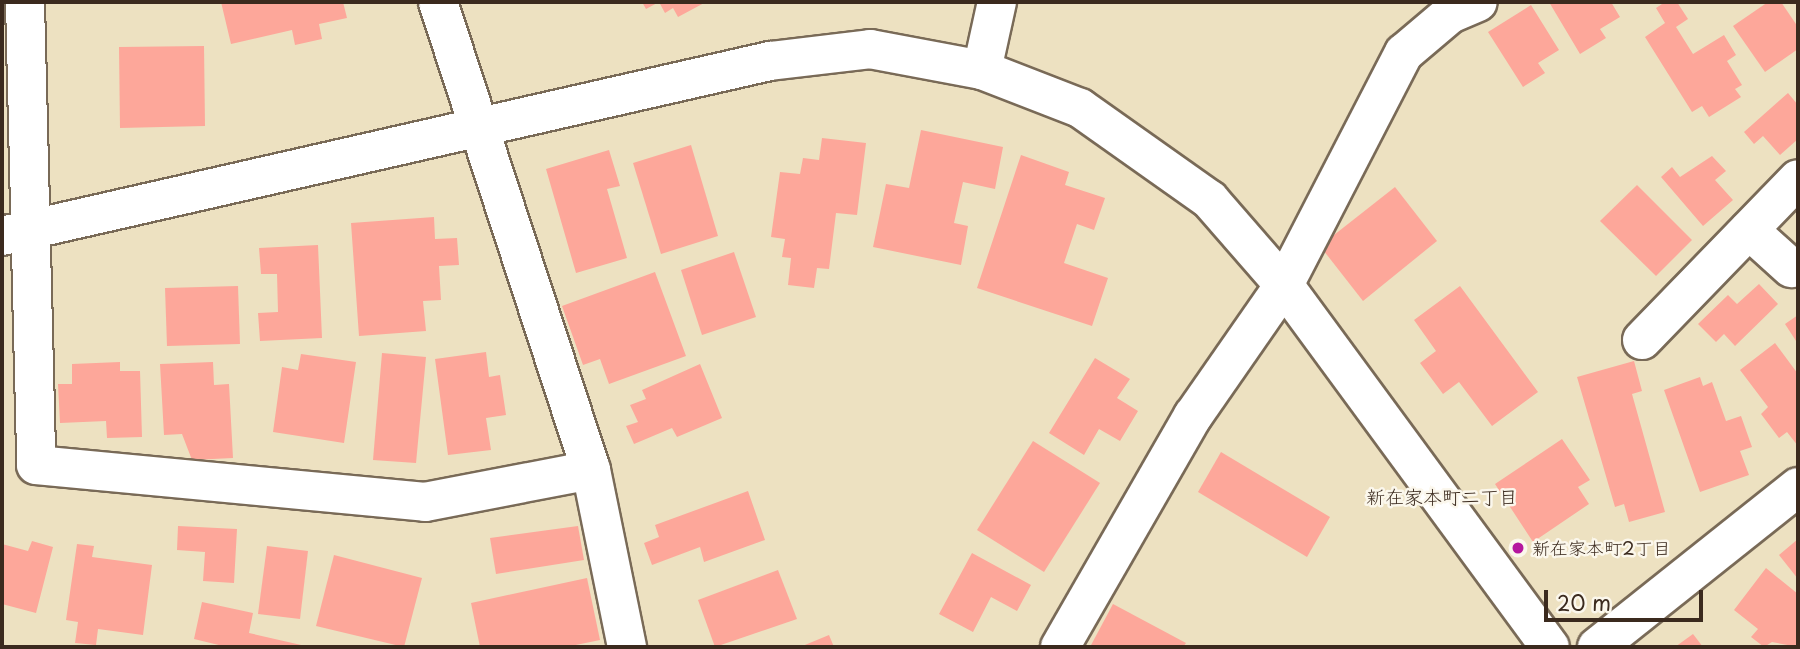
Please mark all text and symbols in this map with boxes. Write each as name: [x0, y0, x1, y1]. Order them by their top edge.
district label: 新在家本町二丁目: [1366, 486, 1518, 508]
place label: 新在家本町2丁目: [1532, 537, 1671, 559]
marker: 新在家本町2丁目: [1510, 540, 1526, 556]
scale bar: [1548, 576, 1707, 620]
text: 20 m: [1557, 586, 1611, 618]

